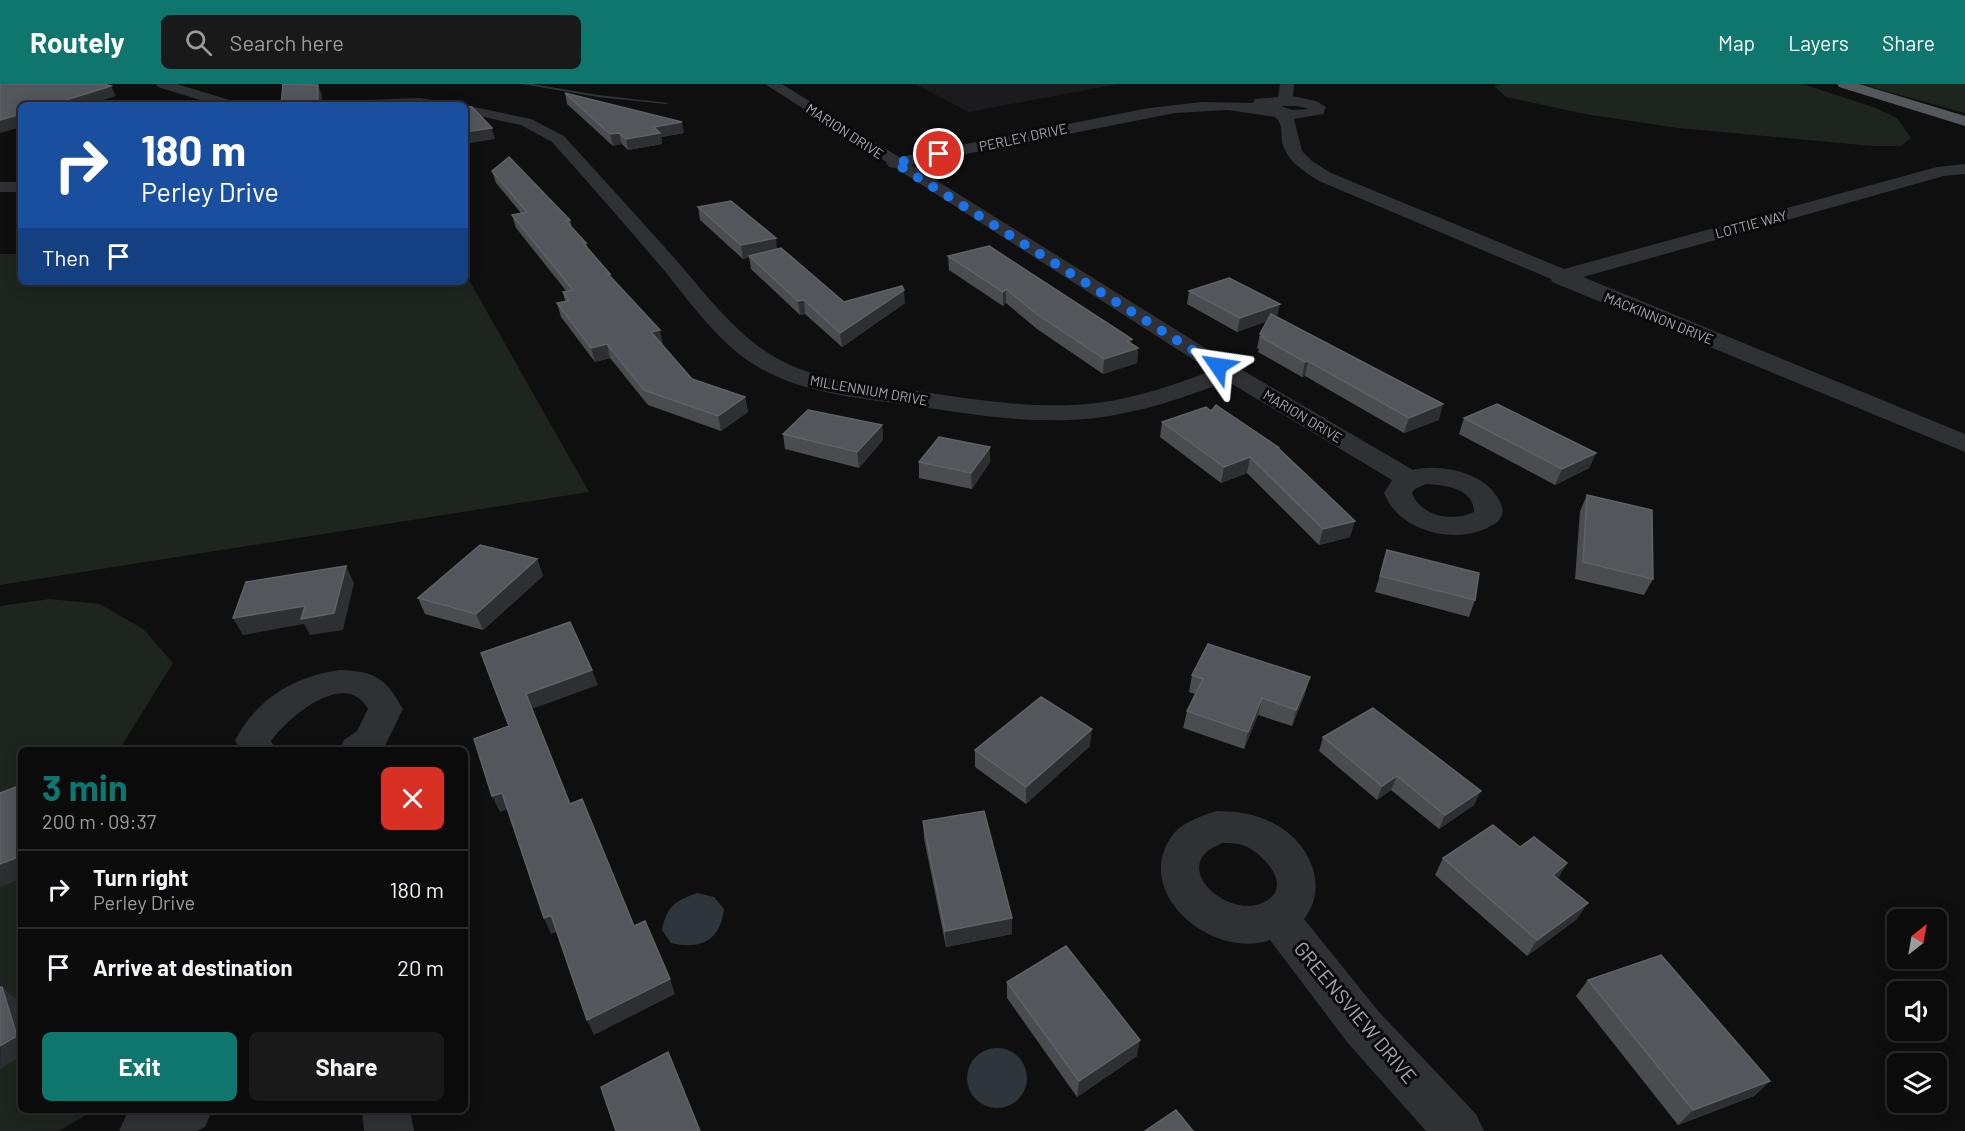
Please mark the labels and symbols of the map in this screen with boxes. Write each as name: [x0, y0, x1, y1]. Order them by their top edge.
street label: MARION DRIVE: [803, 100, 887, 162]
street label: PERLEY DRIVE: [977, 119, 1069, 155]
pin: [913, 128, 964, 179]
street label: LOTTIE WAY: [1713, 206, 1789, 242]
street label: MACKINNON DRIVE: [1602, 288, 1716, 348]
position arrow: [1186, 334, 1250, 398]
street label: MILLENNIUM DRIVE: [809, 371, 929, 409]
street label: MARION DRIVE: [1260, 386, 1346, 446]
north arrow: [1887, 909, 1947, 969]
street label: GREENSVIEW DRIVE: [1290, 936, 1422, 1088]

